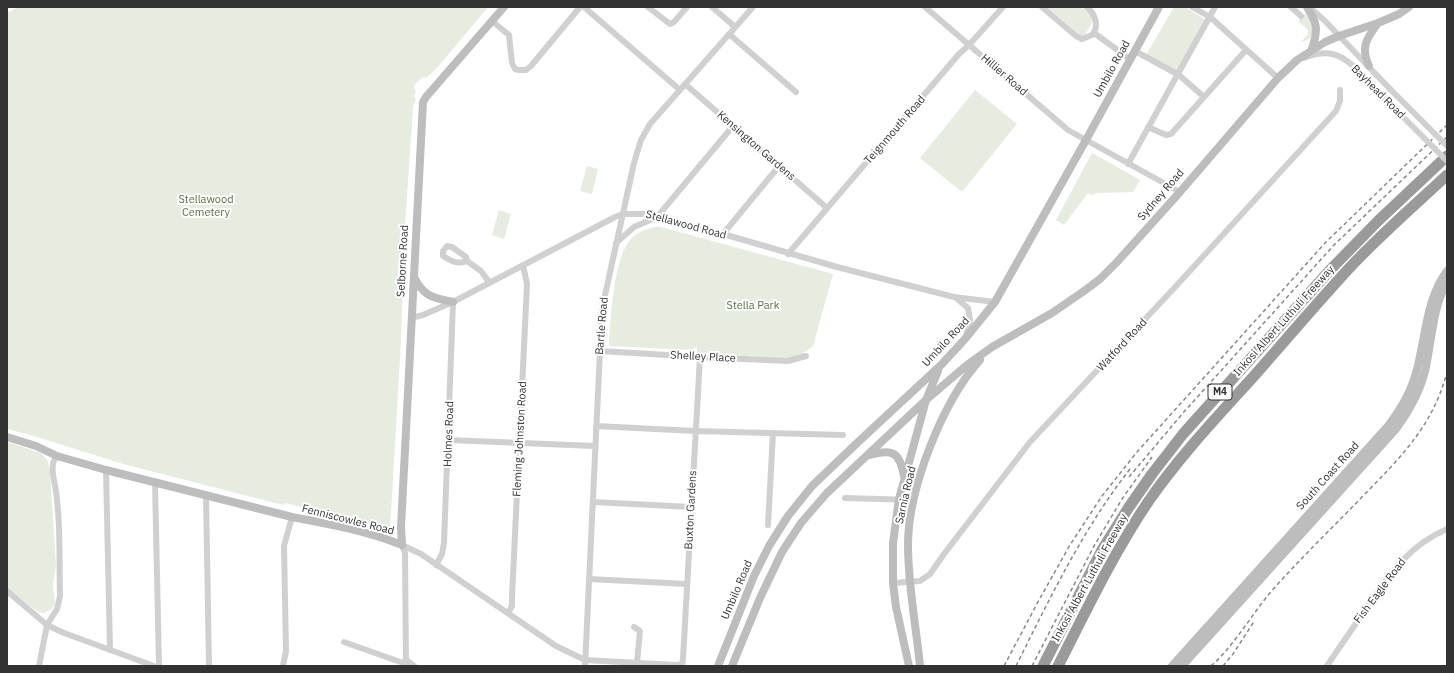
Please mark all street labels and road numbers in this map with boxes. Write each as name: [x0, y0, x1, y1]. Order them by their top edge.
street label: Umbilo Road: [1091, 38, 1133, 100]
street label: Hillier Road: [978, 51, 1030, 99]
street label: Bayhead Road: [1348, 62, 1408, 122]
street label: Teignmouth Road: [862, 93, 928, 167]
street label: Kensington Gardens: [714, 108, 798, 184]
street label: Sydney Road: [1135, 167, 1187, 223]
street label: Stellawood Road: [644, 208, 728, 242]
street label: Selborne Road: [395, 225, 411, 297]
street label: Inkosi Albert Luthuli Freeway: [1231, 263, 1337, 379]
street label: Bartle Road: [593, 297, 611, 355]
street label: Umbilo Road: [920, 314, 972, 370]
street label: Watford Road: [1094, 316, 1150, 374]
street label: Shelley Place: [670, 349, 736, 365]
street label: Fleming Johnston Road: [510, 381, 530, 497]
road number: M4: [1208, 384, 1232, 400]
street label: Holmes Road: [441, 401, 457, 467]
street label: South Coast Road: [1294, 439, 1362, 513]
street label: Sarnia Road: [893, 465, 919, 525]
street label: Buxton Gardens: [682, 470, 700, 550]
street label: Fenniscowles Road: [300, 502, 396, 538]
street label: Inkosi Albert Luthuli Freeway: [1049, 512, 1131, 644]
street label: Fish Eagle Road: [1351, 556, 1409, 626]
street label: Umbilo Road: [719, 558, 755, 622]

